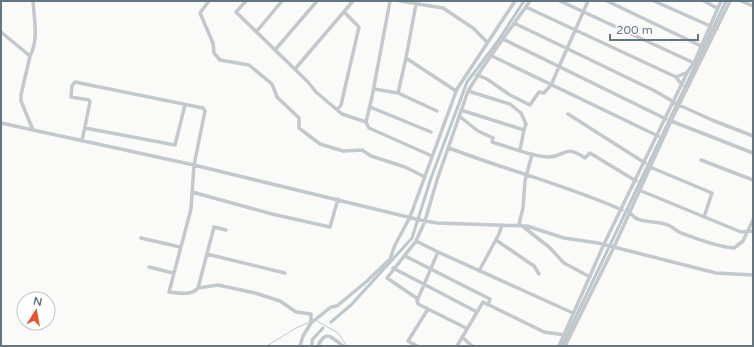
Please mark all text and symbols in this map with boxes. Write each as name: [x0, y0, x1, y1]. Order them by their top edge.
scale bar: [610, 16, 698, 42]
text: 200 m: [616, 23, 653, 37]
north arrow: [16, 291, 56, 331]
text: N: [32, 294, 43, 309]

